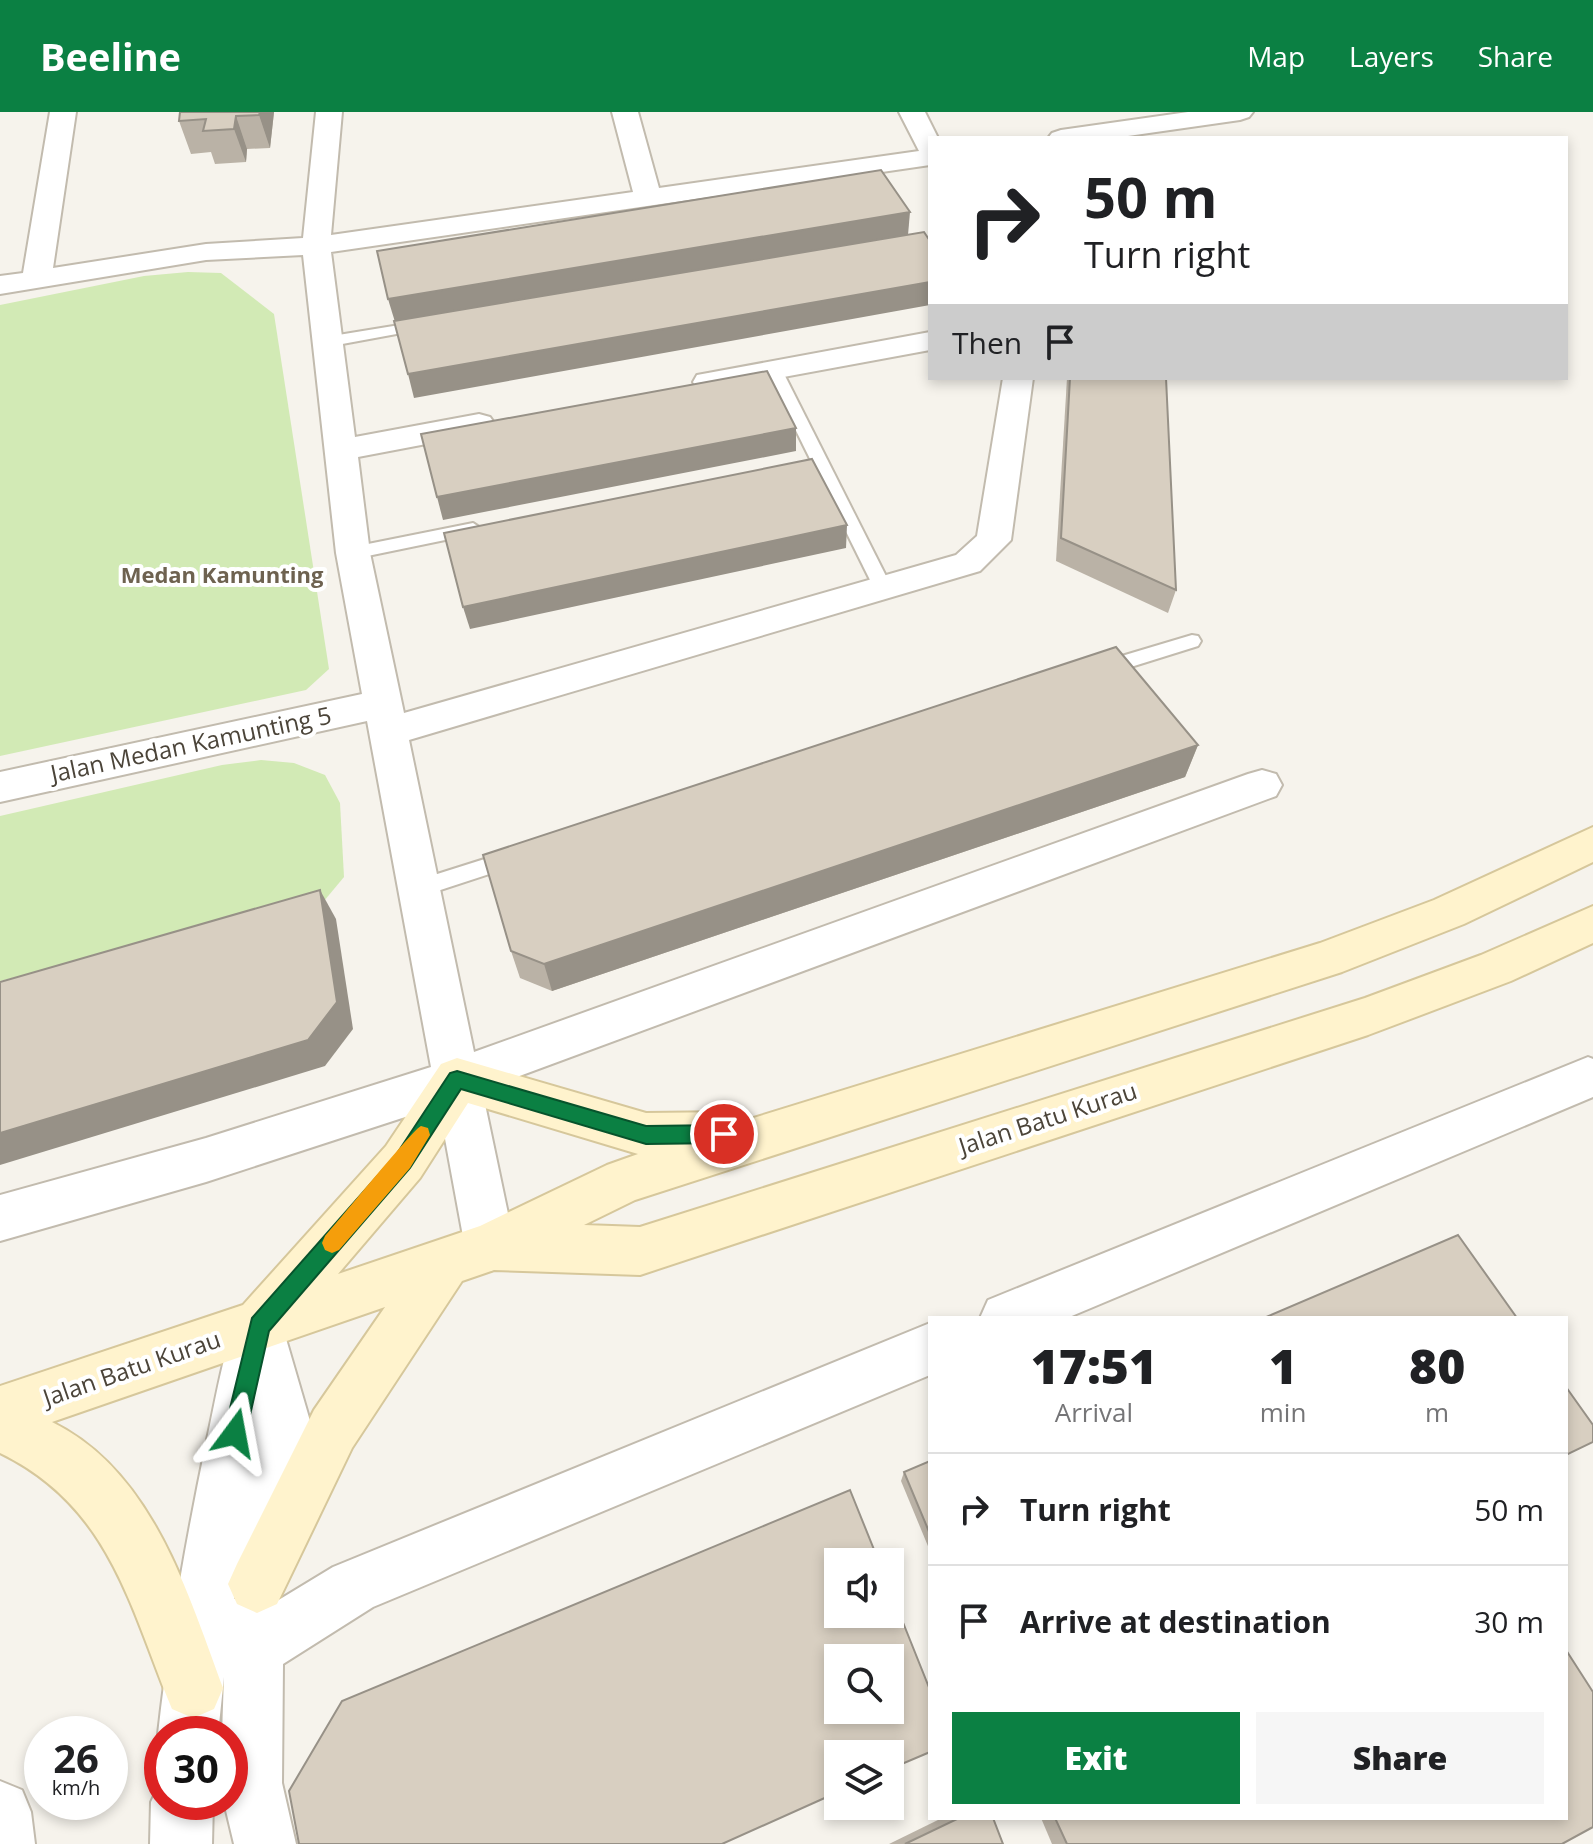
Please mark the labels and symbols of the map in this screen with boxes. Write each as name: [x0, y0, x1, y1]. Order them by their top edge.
district label: Medan Kamunting: [121, 559, 324, 589]
street label: Jalan Medan Kamunting 5: [45, 698, 334, 790]
street label: Jalan Batu Kurau: [952, 1073, 1141, 1163]
pin: [690, 1100, 758, 1168]
street label: Jalan Batu Kurau: [36, 1322, 225, 1414]
position arrow: [193, 1391, 277, 1475]
speed limit sign: 30: [144, 1716, 248, 1820]

